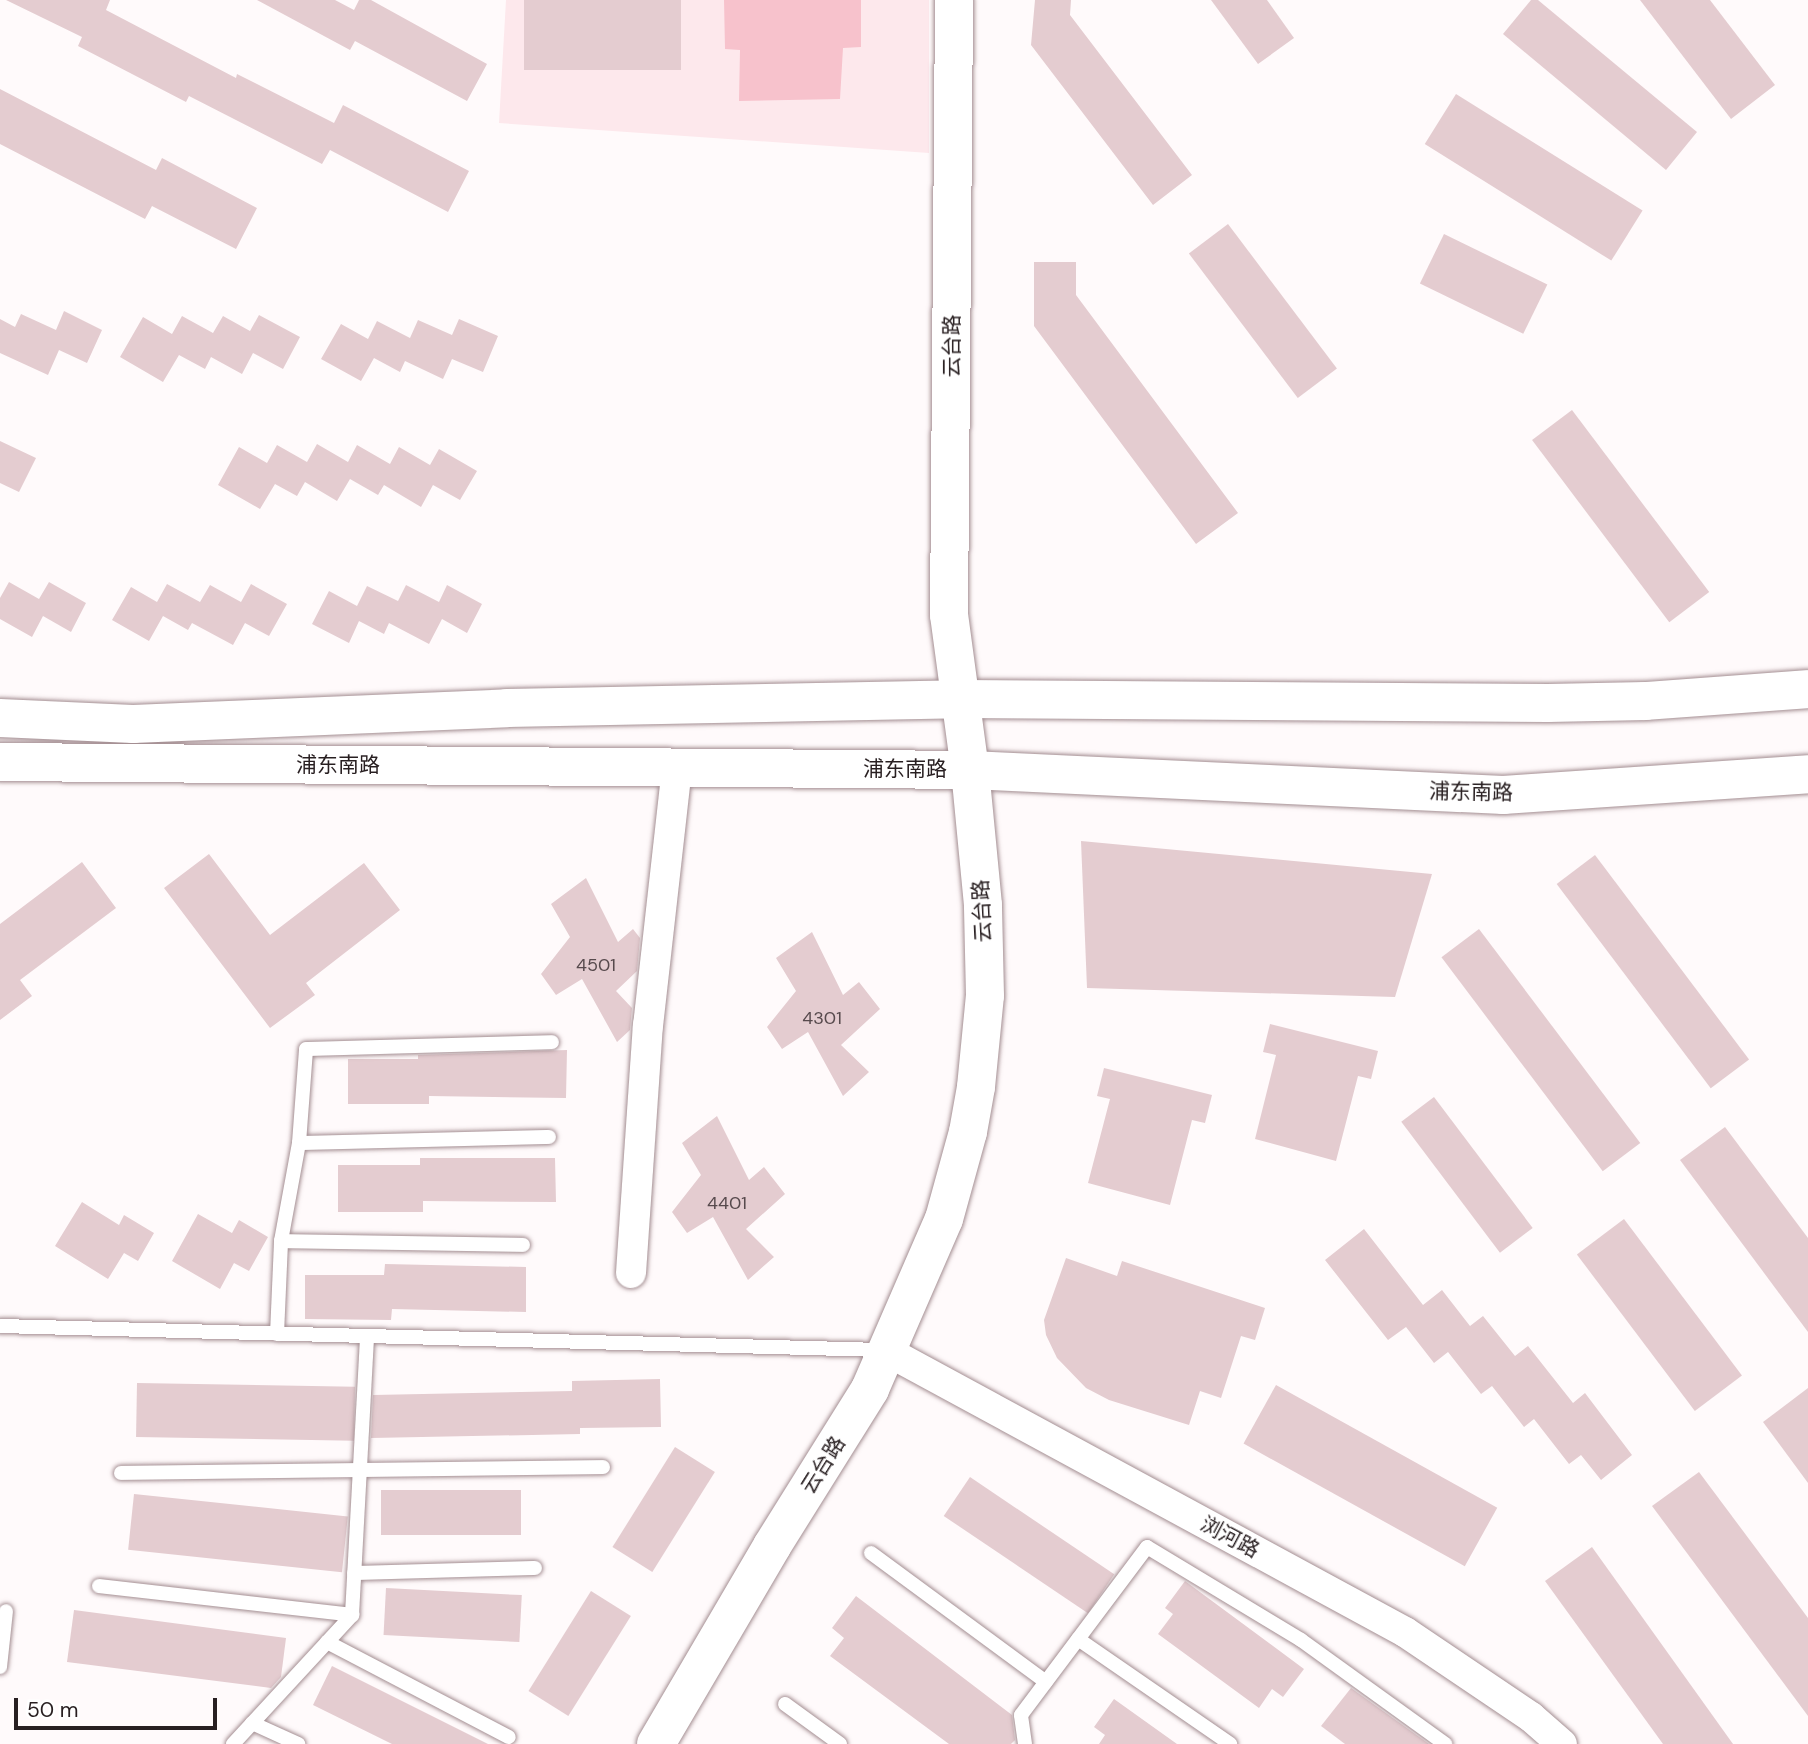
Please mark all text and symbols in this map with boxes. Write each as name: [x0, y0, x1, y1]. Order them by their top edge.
street label: 云台路: [939, 315, 965, 377]
street label: 浦东南路: [296, 752, 380, 778]
street label: 浦东南路: [863, 756, 947, 782]
street label: 浦东南路: [1429, 779, 1513, 805]
street label: 云台路: [968, 879, 996, 943]
house number: 4501: [576, 954, 616, 976]
house number: 4301: [802, 1007, 842, 1029]
house number: 4401: [707, 1192, 747, 1214]
street label: 云台路: [796, 1432, 850, 1498]
street label: 浏河路: [1196, 1511, 1264, 1563]
scale bar: [18, 1684, 220, 1728]
text: 50 m: [27, 1696, 78, 1724]

